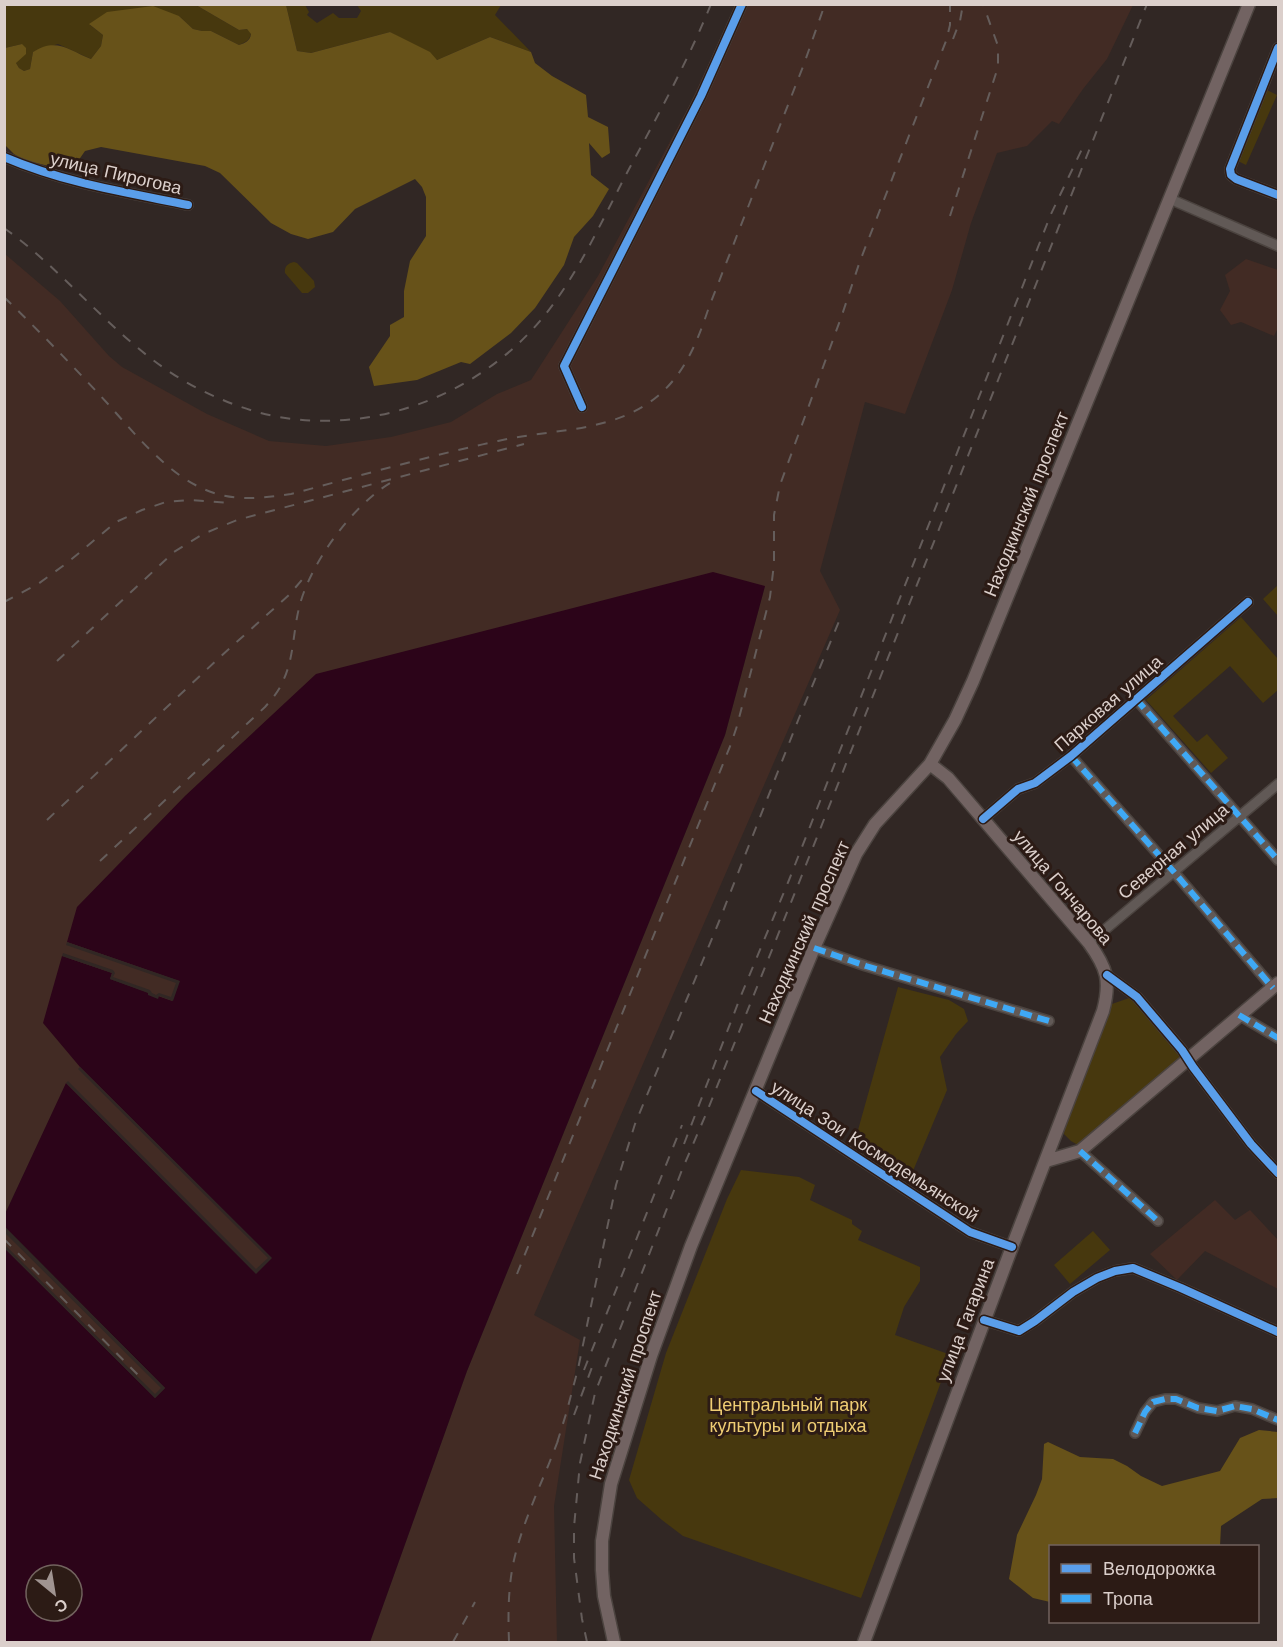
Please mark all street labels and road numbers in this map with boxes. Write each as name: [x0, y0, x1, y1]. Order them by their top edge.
street label: улица Пирогова: [48, 148, 185, 199]
street label: Находкинский проспект: [979, 408, 1073, 600]
street label: Парковая улица: [1050, 650, 1167, 755]
street label: Северная улица: [1114, 798, 1233, 903]
street label: улица Гончарова: [1009, 826, 1118, 949]
street label: Находкинский проспект: [754, 837, 854, 1027]
street label: улица Зои Космодемьянской: [767, 1076, 983, 1226]
street label: улица Гагарина: [932, 1254, 999, 1385]
street label: Находкинский проспект: [584, 1288, 666, 1482]

